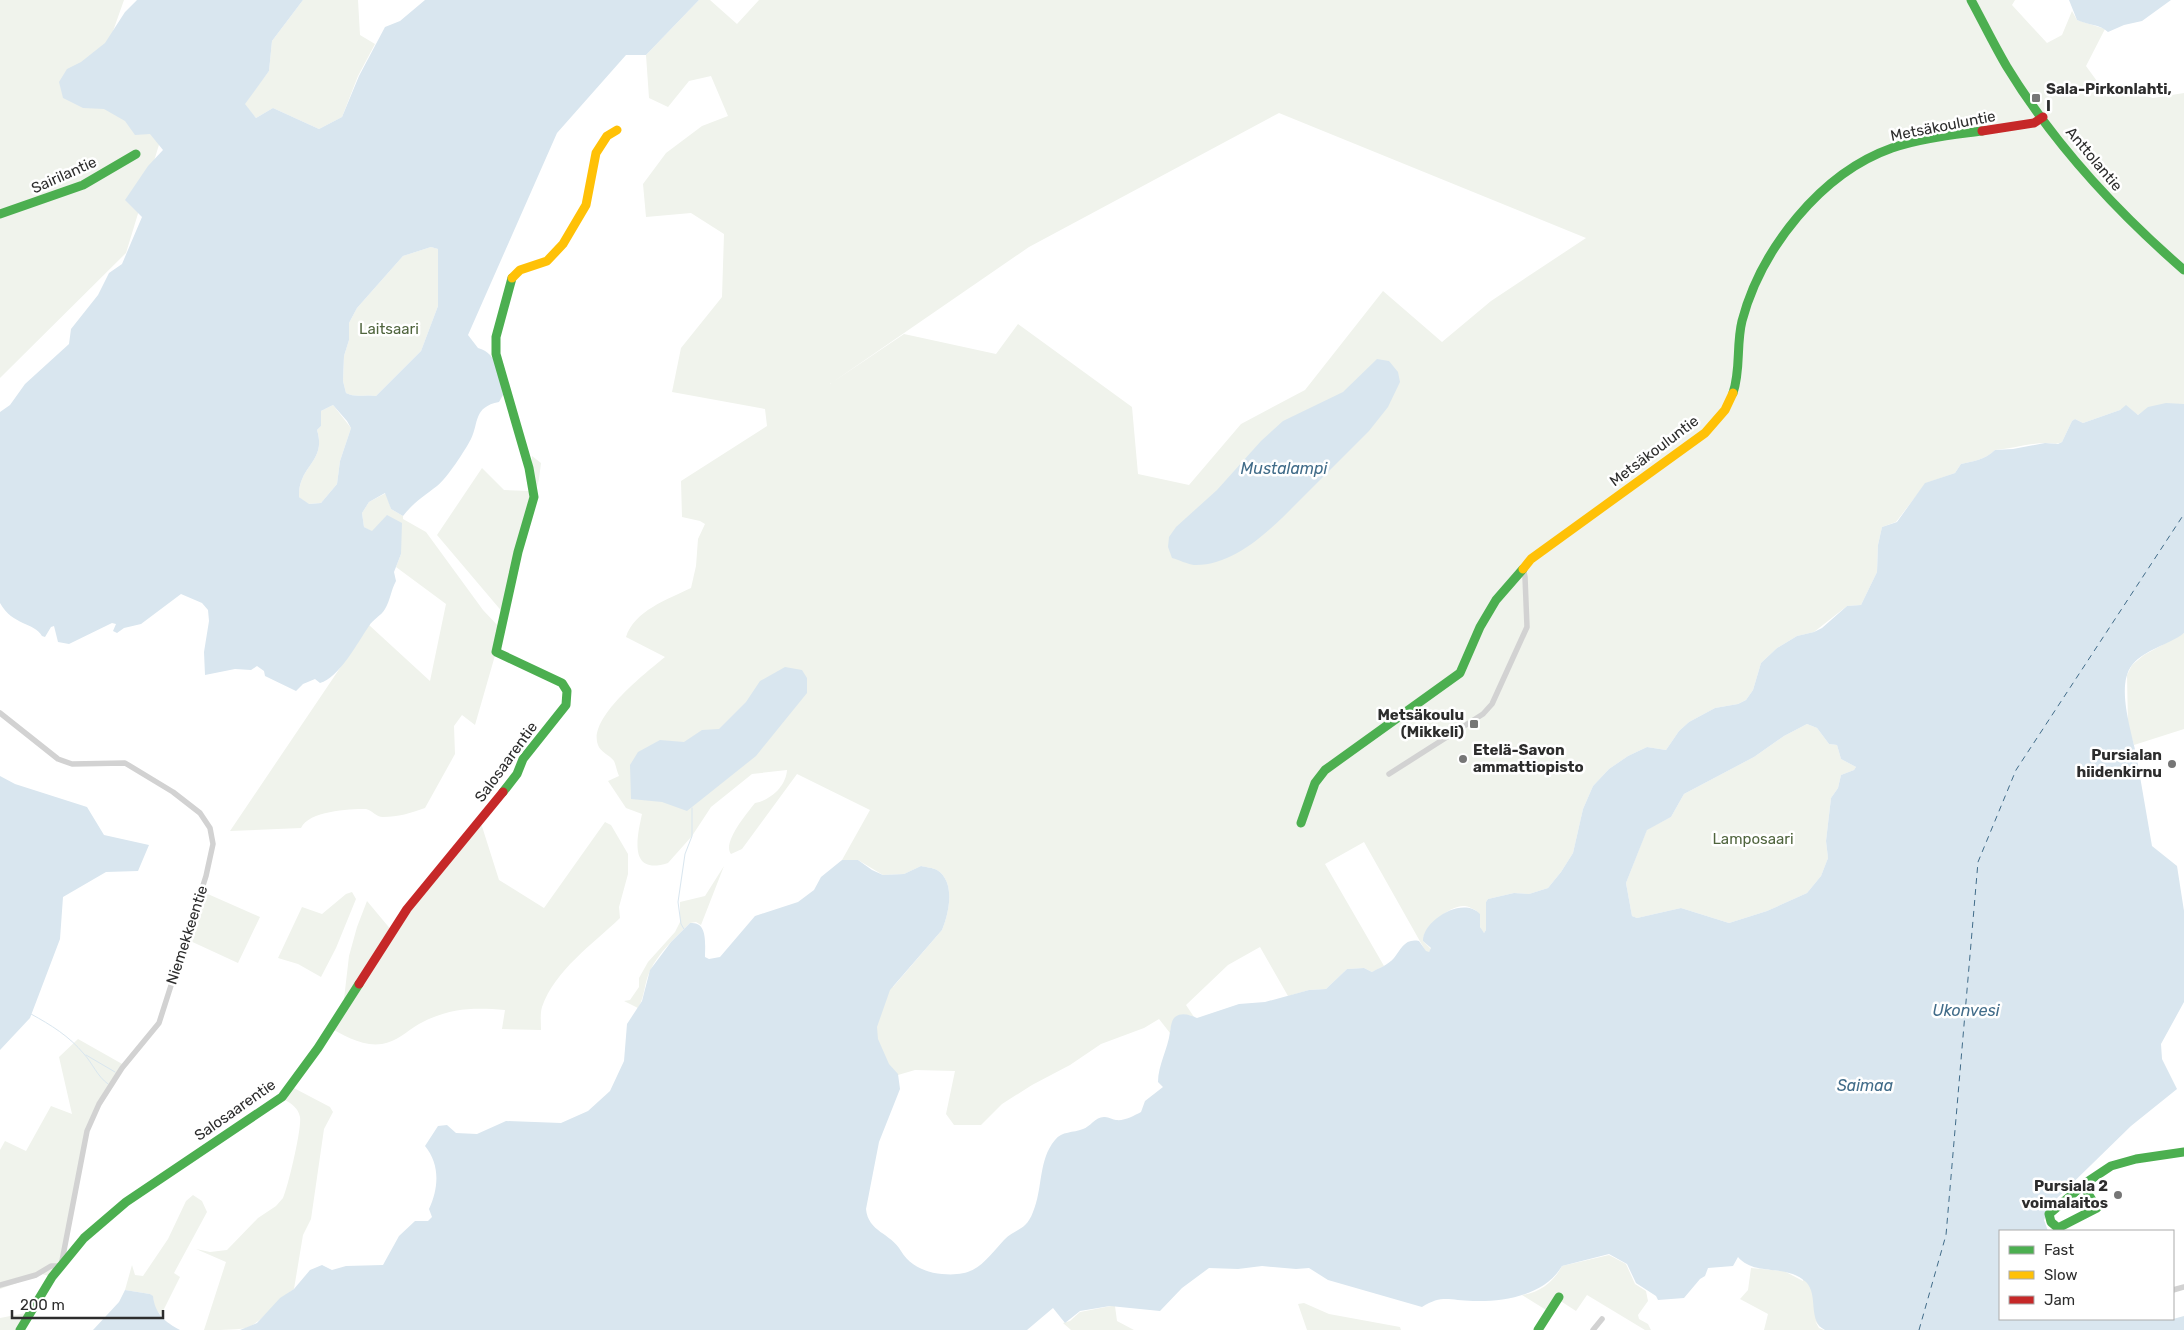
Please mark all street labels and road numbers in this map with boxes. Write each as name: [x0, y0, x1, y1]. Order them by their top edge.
street label: Metsäkouluntie: [1889, 107, 1997, 145]
street label: Anttolantie: [2062, 123, 2126, 195]
street label: Sairilantie: [29, 153, 99, 197]
street label: Metsäkouluntie: [1606, 412, 1702, 490]
street label: Salosaarentie: [471, 718, 541, 806]
street label: Niemekkeentie: [163, 883, 211, 987]
street label: Salosaarentie: [191, 1075, 279, 1145]

